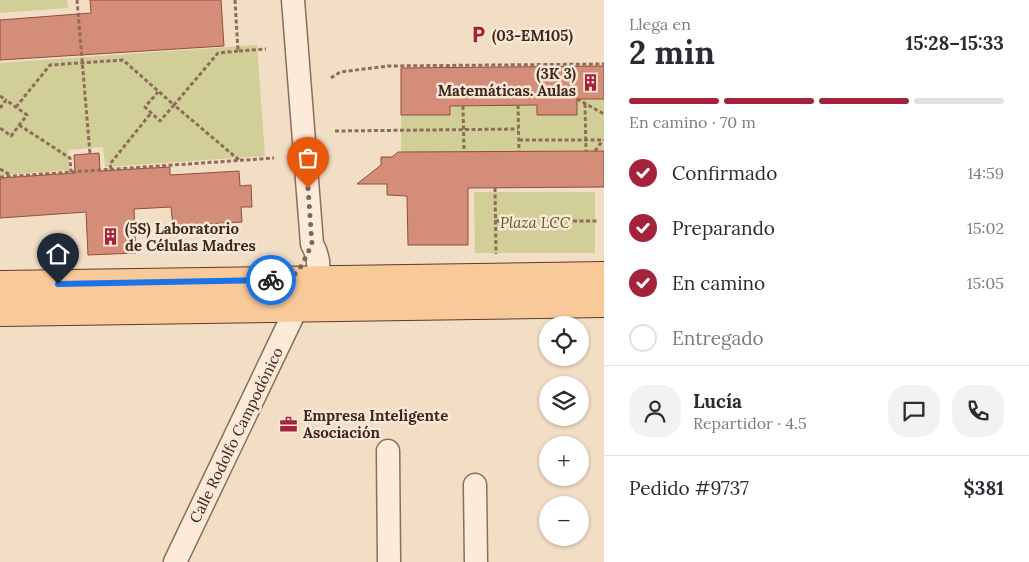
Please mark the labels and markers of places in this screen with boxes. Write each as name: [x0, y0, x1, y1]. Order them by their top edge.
parking icon: (03-EM105): [468, 25, 488, 45]
place label: (03-EM105): [492, 26, 573, 46]
place label: (3K 3) Matemáticas. Aulas: [438, 64, 577, 100]
building icon: (3K 3) Matemáticas. Aulas: [580, 72, 600, 92]
pin: [287, 137, 329, 188]
place label: (5S) Laboratorio de Células Madres: [125, 219, 256, 255]
building icon: (5S) Laboratorio de Células Madres: [101, 227, 121, 247]
pin: [37, 233, 79, 284]
place label: Empresa Inteligente Asociación: [303, 406, 448, 442]
office icon: Empresa Inteligente Asociación: [279, 414, 299, 434]

